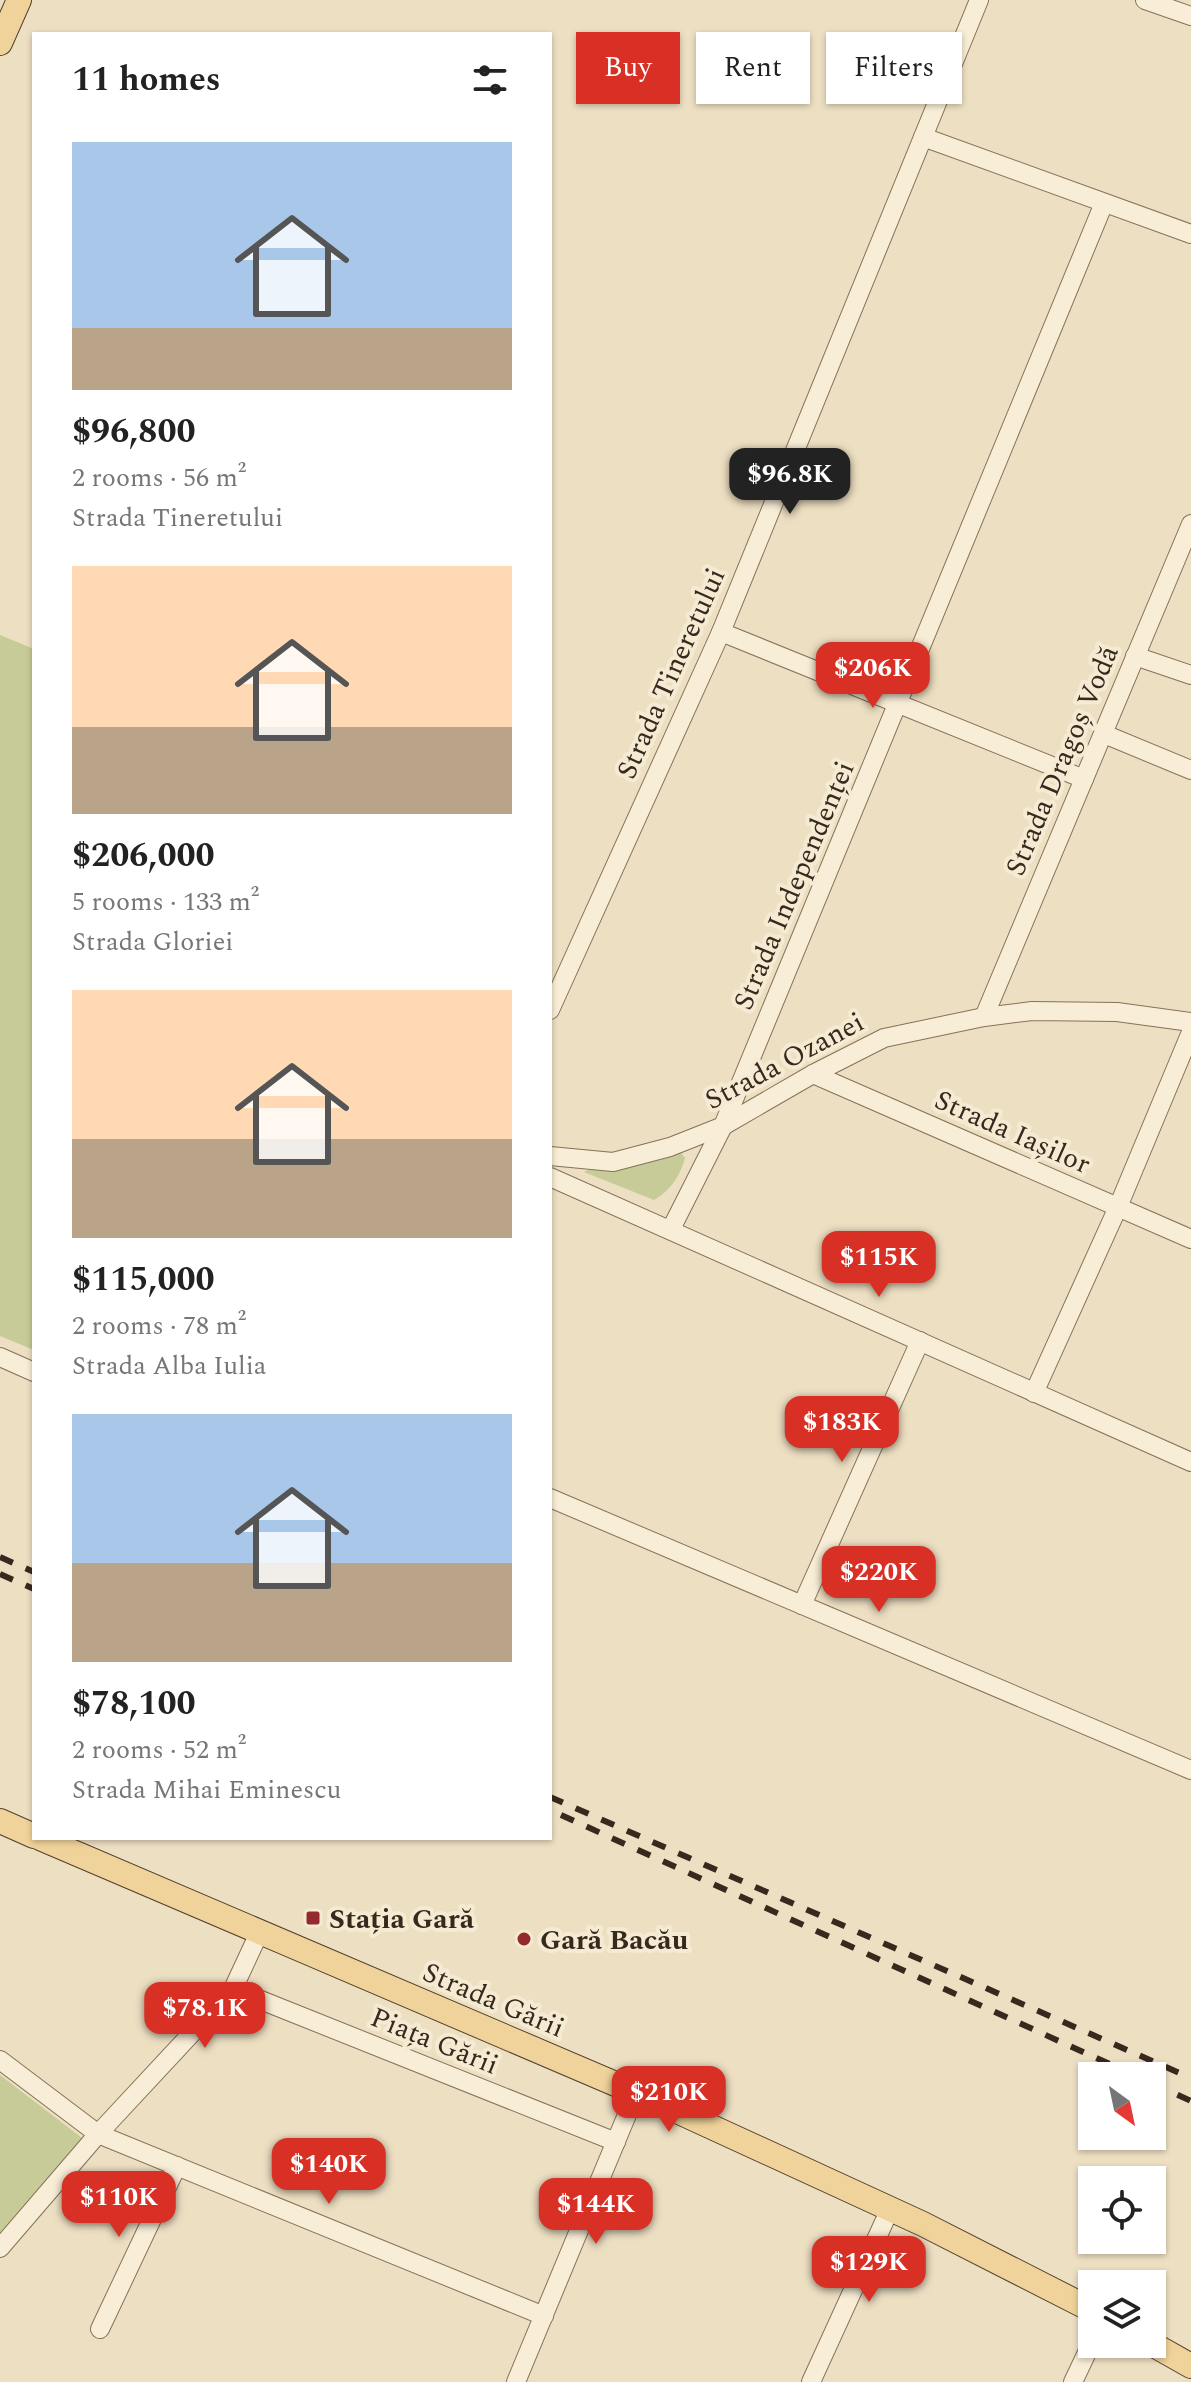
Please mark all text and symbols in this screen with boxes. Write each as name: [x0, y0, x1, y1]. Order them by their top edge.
chip: Buy: [576, 32, 680, 104]
chip: Rent: [696, 32, 810, 104]
chip: Filters: [826, 32, 962, 104]
text: 11 homes: [72, 54, 221, 106]
icon: filters: [468, 58, 512, 102]
icon: home: [220, 194, 364, 338]
text: $96,800: [72, 406, 196, 458]
pin: $96.8K: [725, 448, 855, 516]
text: $96.8K: [747, 454, 833, 494]
text: 2 rooms · 56 m²: [72, 458, 246, 498]
text: Strada Tineretului: [72, 498, 283, 538]
street label: Strada Tineretului: [606, 561, 737, 786]
icon: home: [220, 618, 364, 762]
street label: Strada Dragoș Vodă: [994, 638, 1130, 882]
pin: $206K: [817, 642, 929, 710]
text: $206K: [834, 648, 912, 688]
street label: Strada Independenței: [722, 754, 866, 1017]
text: $206,000: [72, 830, 215, 882]
text: 5 rooms · 133 m²: [72, 882, 259, 922]
text: Strada Gloriei: [72, 922, 233, 962]
street label: Strada Ozanei: [697, 1001, 872, 1121]
icon: home: [220, 1042, 364, 1186]
street label: Strada Iașilor: [927, 1079, 1097, 1186]
pin: $115K: [823, 1231, 935, 1299]
text: $115K: [840, 1237, 918, 1277]
text: $115,000: [72, 1254, 215, 1306]
text: 2 rooms · 78 m²: [72, 1306, 246, 1346]
text: Strada Alba Iulia: [72, 1346, 267, 1386]
pin: $183K: [786, 1396, 898, 1464]
text: $183K: [803, 1402, 881, 1442]
icon: home: [220, 1466, 364, 1610]
pin: $220K: [823, 1546, 935, 1614]
text: $220K: [840, 1552, 918, 1592]
text: $78,100: [72, 1678, 196, 1730]
text: 2 rooms · 52 m²: [72, 1730, 246, 1770]
text: Strada Mihai Eminescu: [72, 1770, 341, 1810]
place label: Stația Gară: [329, 1898, 475, 1941]
marker: Stația Gară: [304, 1909, 322, 1927]
place label: Gară Bacău: [540, 1919, 689, 1962]
marker: Gară Bacău: [515, 1930, 533, 1948]
street label: Strada Gării: [416, 1951, 571, 2050]
pin: $78.1K: [140, 1982, 270, 2050]
text: $78.1K: [162, 1988, 248, 2028]
street label: Piața Gării: [364, 1996, 505, 2087]
north arrow: [1078, 2062, 1166, 2150]
map controls: [1078, 2062, 1166, 2358]
pin: $210K: [613, 2066, 725, 2134]
text: $210K: [630, 2072, 708, 2112]
pin: $140K: [273, 2138, 385, 2206]
text: $140K: [290, 2144, 368, 2184]
button: locate: [1078, 2166, 1166, 2254]
pin: $110K: [63, 2171, 175, 2239]
text: $110K: [80, 2177, 158, 2217]
pin: $144K: [540, 2178, 652, 2246]
text: $144K: [557, 2184, 635, 2224]
pin: $129K: [813, 2236, 925, 2304]
text: $129K: [830, 2242, 908, 2282]
button: layers: [1078, 2270, 1166, 2358]

